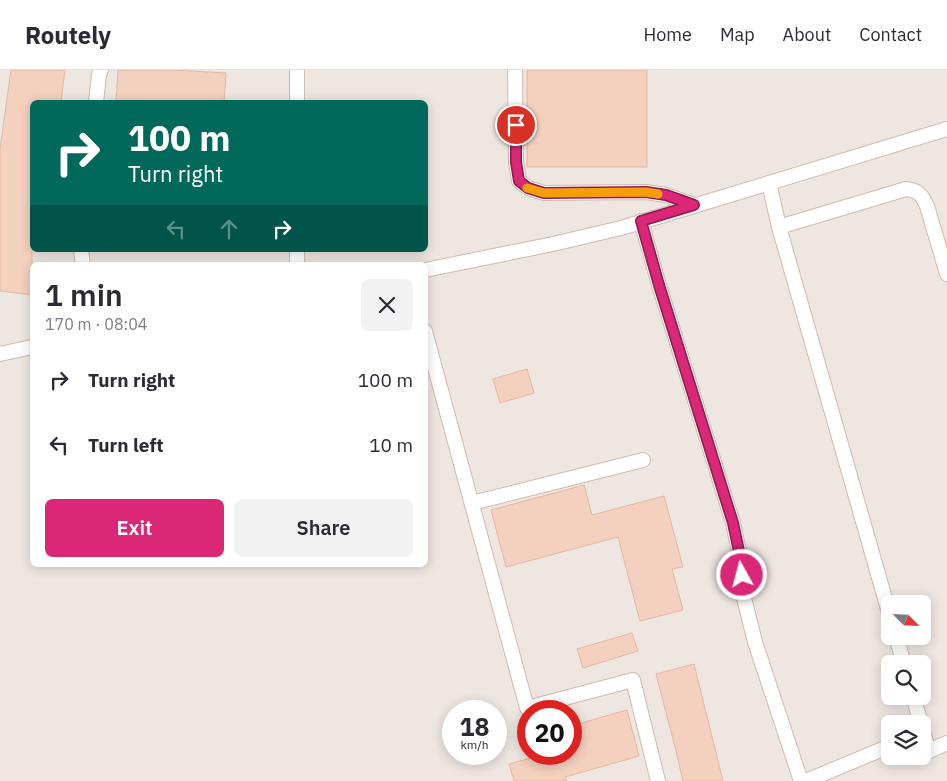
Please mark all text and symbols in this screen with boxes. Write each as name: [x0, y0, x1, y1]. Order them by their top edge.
text: Routely: [25, 19, 111, 51]
text: Home: [644, 23, 692, 46]
text: Map: [720, 23, 755, 46]
text: About: [783, 23, 831, 46]
text: Contact: [859, 23, 922, 46]
pin: [495, 104, 537, 146]
icon: arrive: [502, 111, 530, 139]
text: 100 m: [128, 115, 231, 161]
icon: right: [45, 120, 110, 185]
text: Turn right: [128, 159, 223, 188]
icon: left: [162, 215, 190, 243]
icon: ahead: [215, 215, 243, 243]
icon: right: [268, 215, 296, 243]
text: 1 min: [45, 275, 123, 314]
button: close: [361, 279, 413, 331]
text: 170 m · 08:04: [45, 314, 147, 334]
icon: right: [45, 366, 73, 394]
text: Turn right: [88, 368, 175, 392]
text: 100 m: [358, 368, 413, 392]
icon: left: [45, 431, 73, 459]
text: Turn left: [88, 433, 164, 457]
text: 10 m: [369, 433, 413, 457]
button: Exit: [45, 499, 224, 557]
button: Share: [234, 499, 413, 557]
position arrow: [715, 548, 767, 600]
north arrow: [881, 595, 931, 645]
map controls: [881, 595, 931, 765]
button: search: [881, 655, 931, 705]
speed limit sign: 20: [517, 700, 582, 765]
text: 18: [459, 710, 490, 743]
button: layers: [881, 715, 931, 765]
text: km/h: [460, 737, 489, 752]

